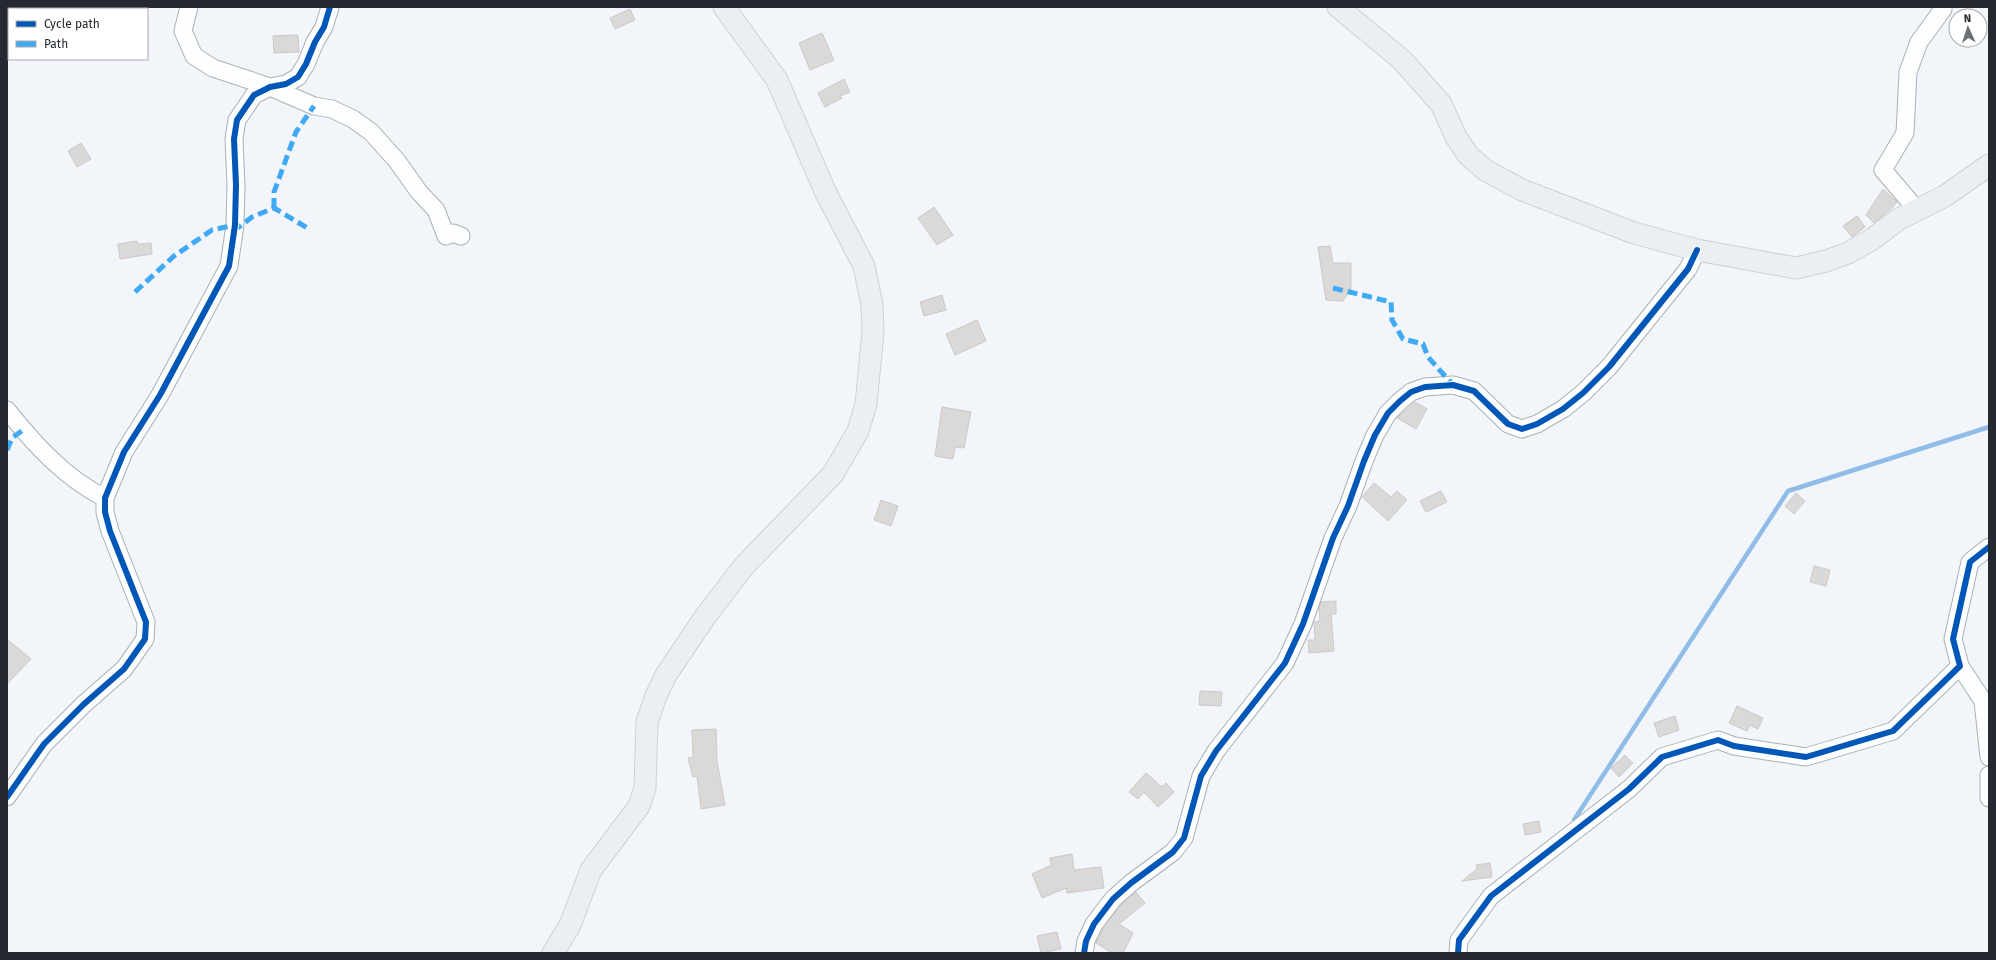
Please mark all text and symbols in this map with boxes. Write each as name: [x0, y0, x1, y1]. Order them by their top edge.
legend: [8, 8, 148, 60]
north arrow: [1948, 8, 1988, 48]
text: N: [1964, 12, 1971, 25]
text: Cycle path: [44, 17, 100, 31]
text: Path: [44, 37, 68, 51]

